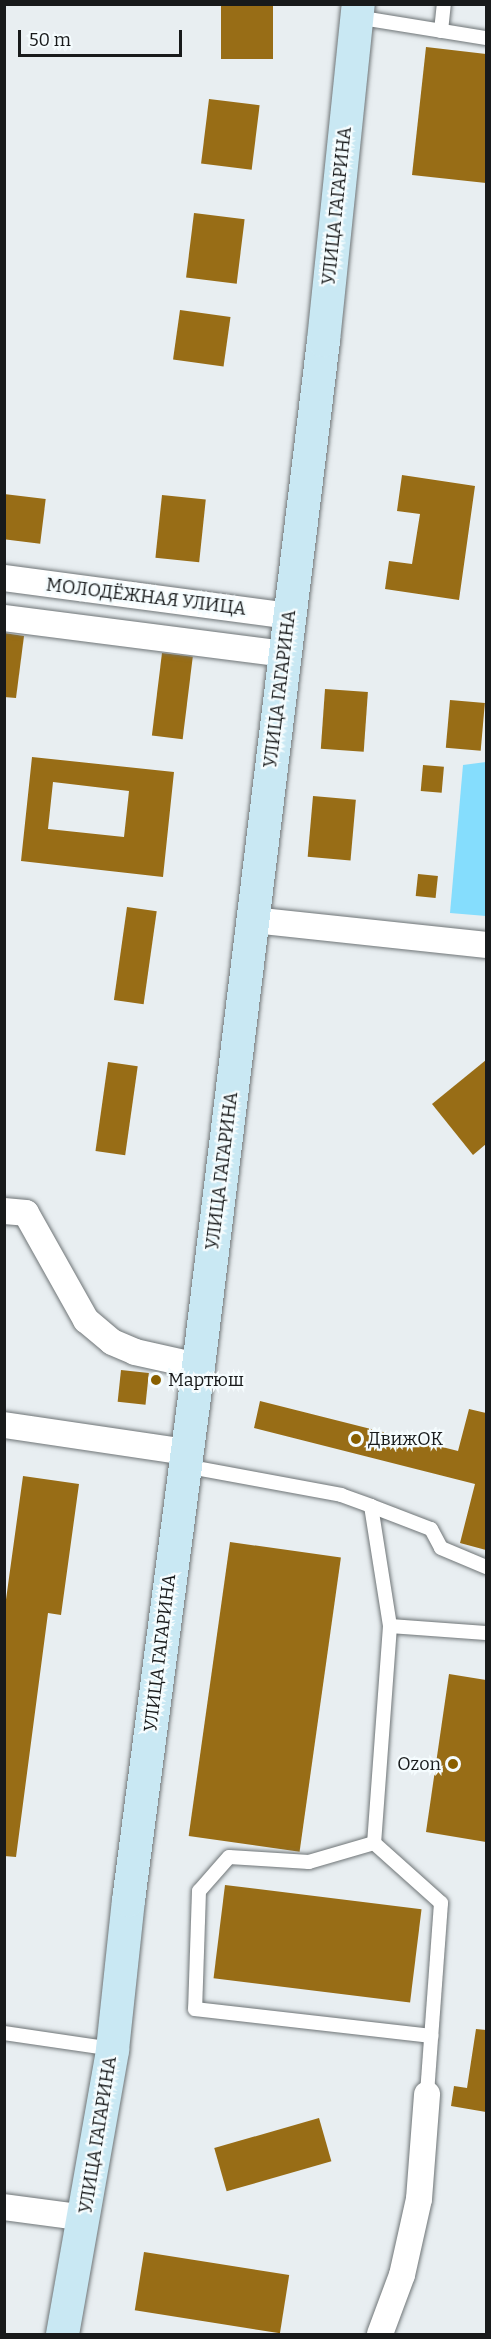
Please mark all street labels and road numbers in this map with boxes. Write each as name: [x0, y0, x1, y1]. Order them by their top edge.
street label: УЛИЦА ГАГАРИНА: [318, 126, 356, 286]
street label: МОЛОДЁЖНАЯ УЛИЦА: [45, 574, 247, 620]
street label: УЛИЦА ГАГАРИНА: [260, 609, 300, 769]
street label: УЛИЦА ГАГАРИНА: [202, 1091, 242, 1251]
street label: УЛИЦА ГАГАРИНА: [140, 1573, 180, 1733]
street label: УЛИЦА ГАГАРИНА: [75, 2055, 121, 2215]

